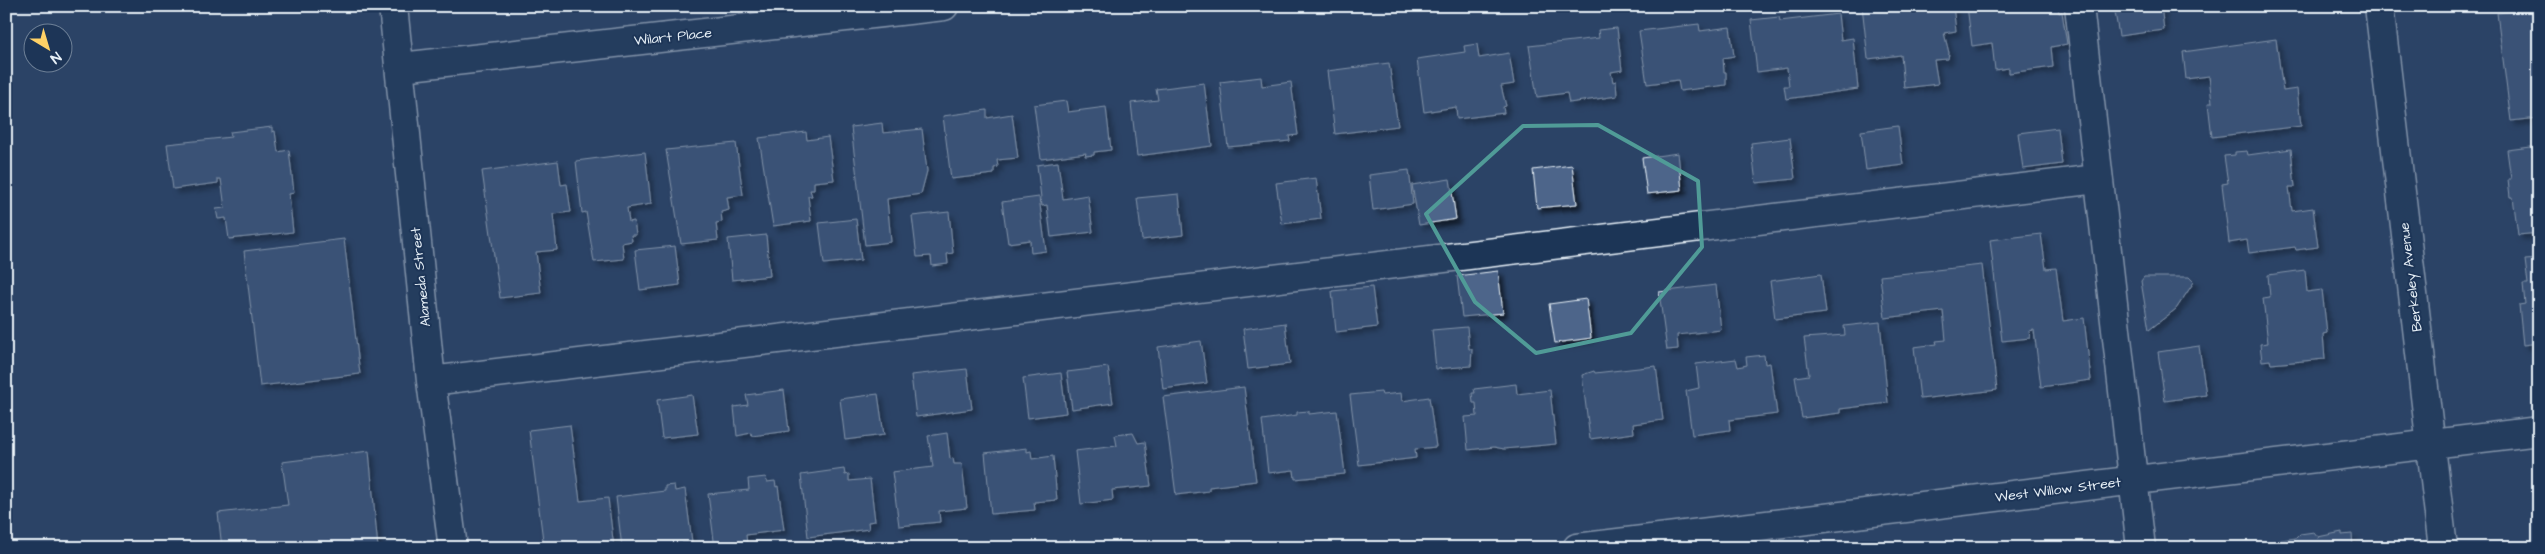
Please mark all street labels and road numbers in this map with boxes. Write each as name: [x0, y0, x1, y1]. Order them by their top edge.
street label: Wilart Place: [633, 23, 713, 51]
street label: Berkeley Avenue: [2394, 221, 2428, 333]
street label: Alameda Street: [406, 226, 436, 328]
street label: West Willow Street: [1994, 472, 2122, 508]

